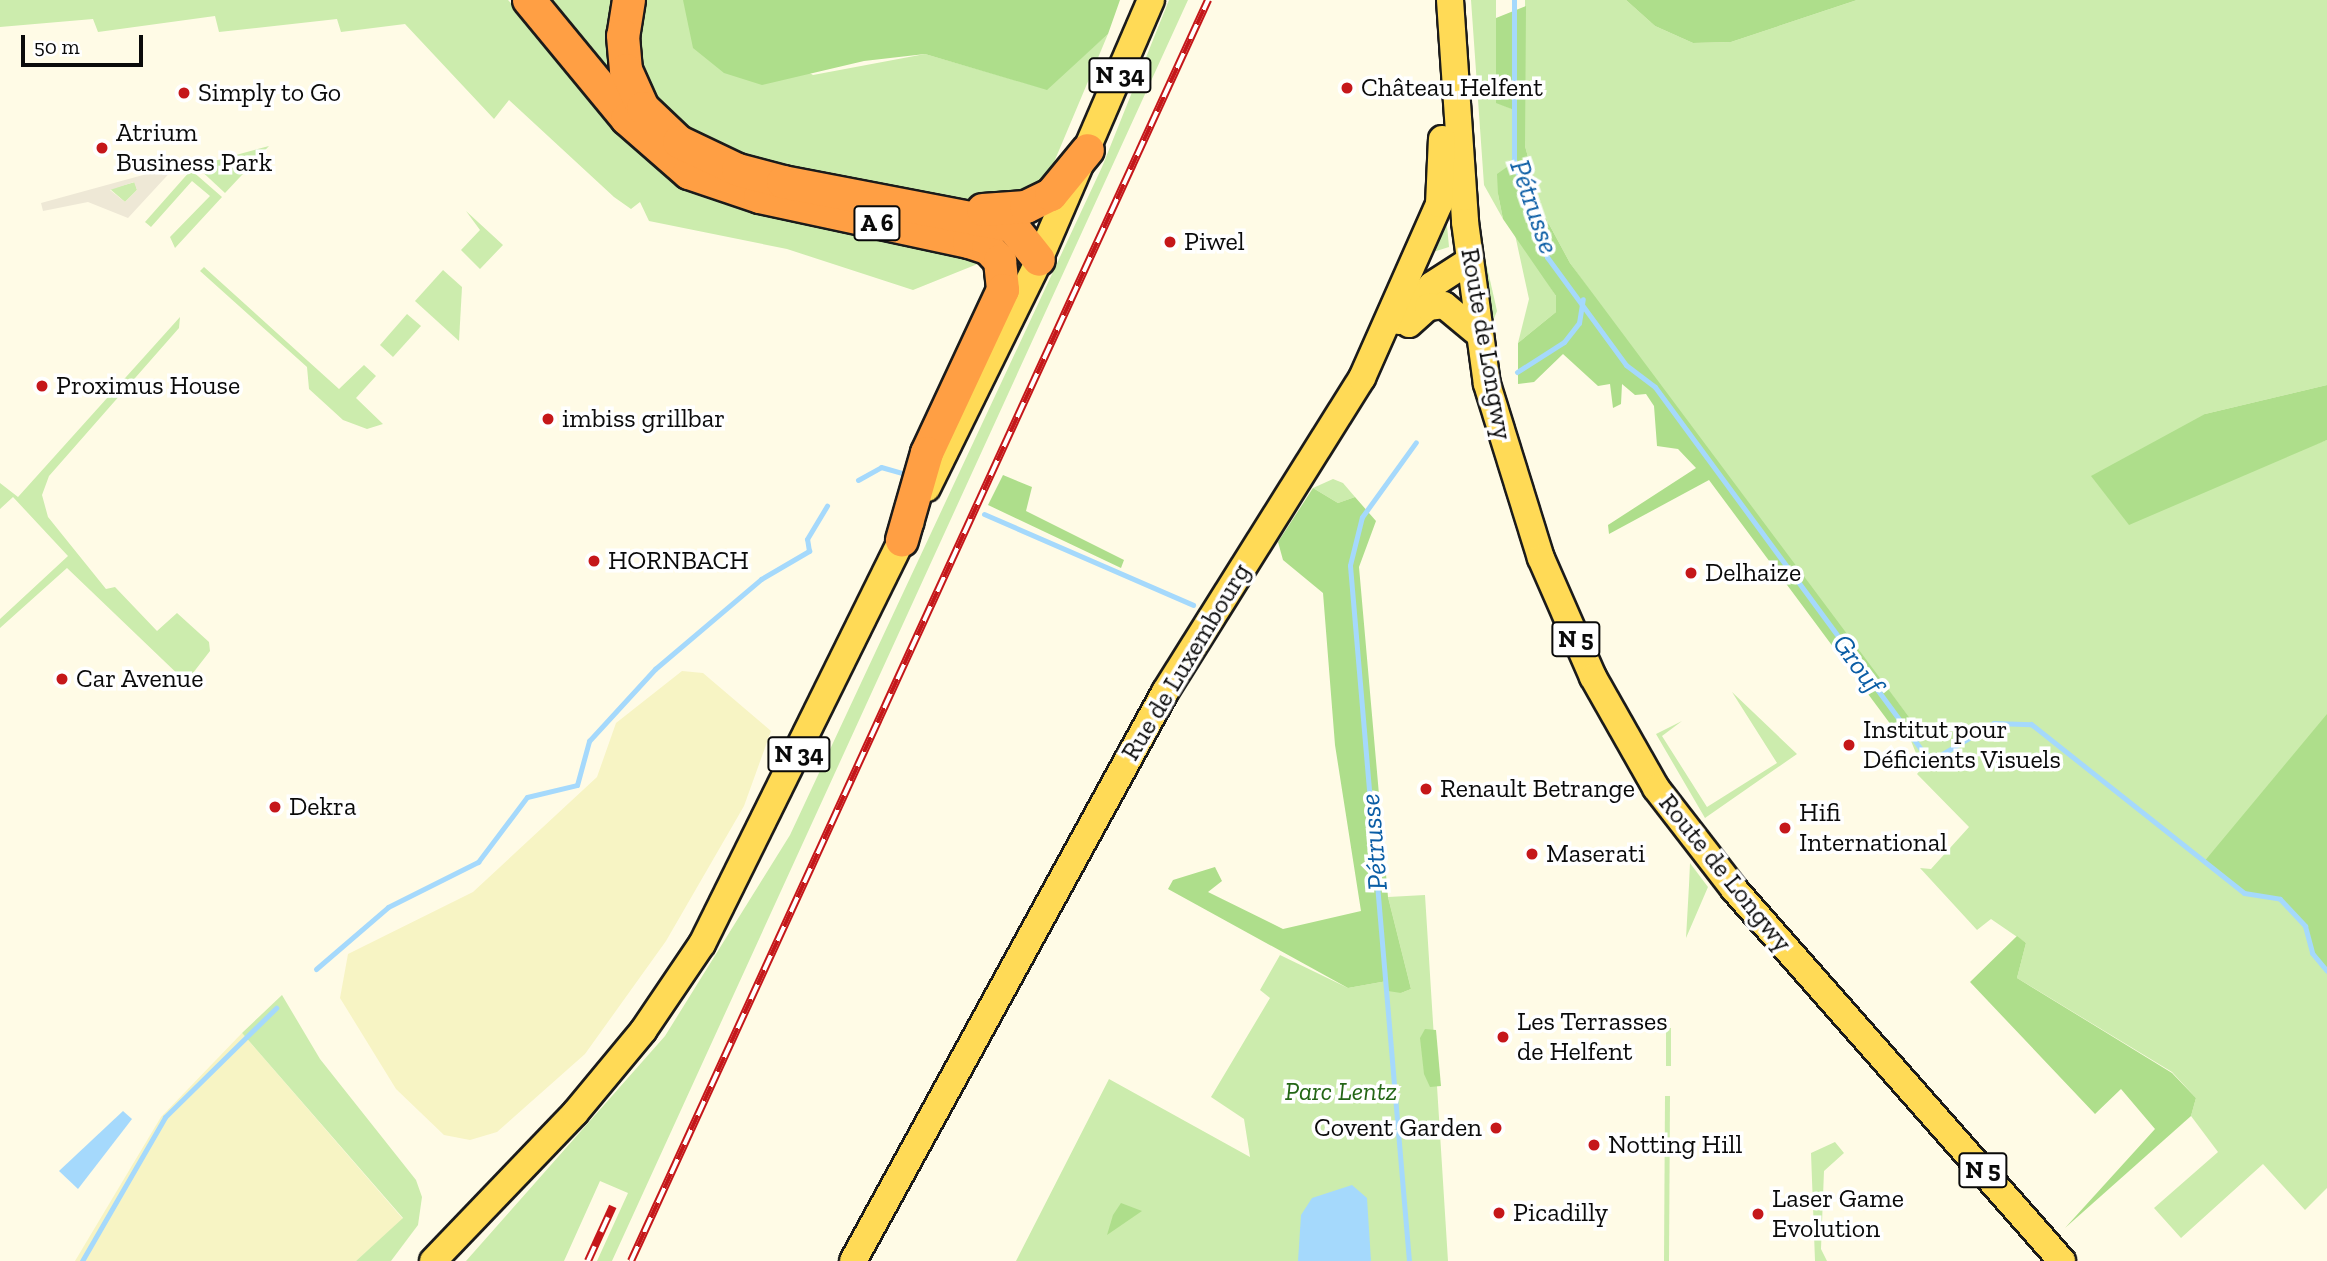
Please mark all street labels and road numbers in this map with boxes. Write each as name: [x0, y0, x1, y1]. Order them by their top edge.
road number: N 34: [1087, 54, 1153, 96]
road number: A 6: [852, 202, 902, 244]
street label: Route de Longwy: [1454, 246, 1518, 442]
street label: Rue de Luxembourg: [1115, 558, 1257, 766]
road number: N 5: [1550, 618, 1602, 660]
road number: N 34: [766, 734, 832, 774]
street label: Route de Longwy: [1652, 788, 1798, 958]
road number: N 5: [1957, 1150, 2009, 1190]

